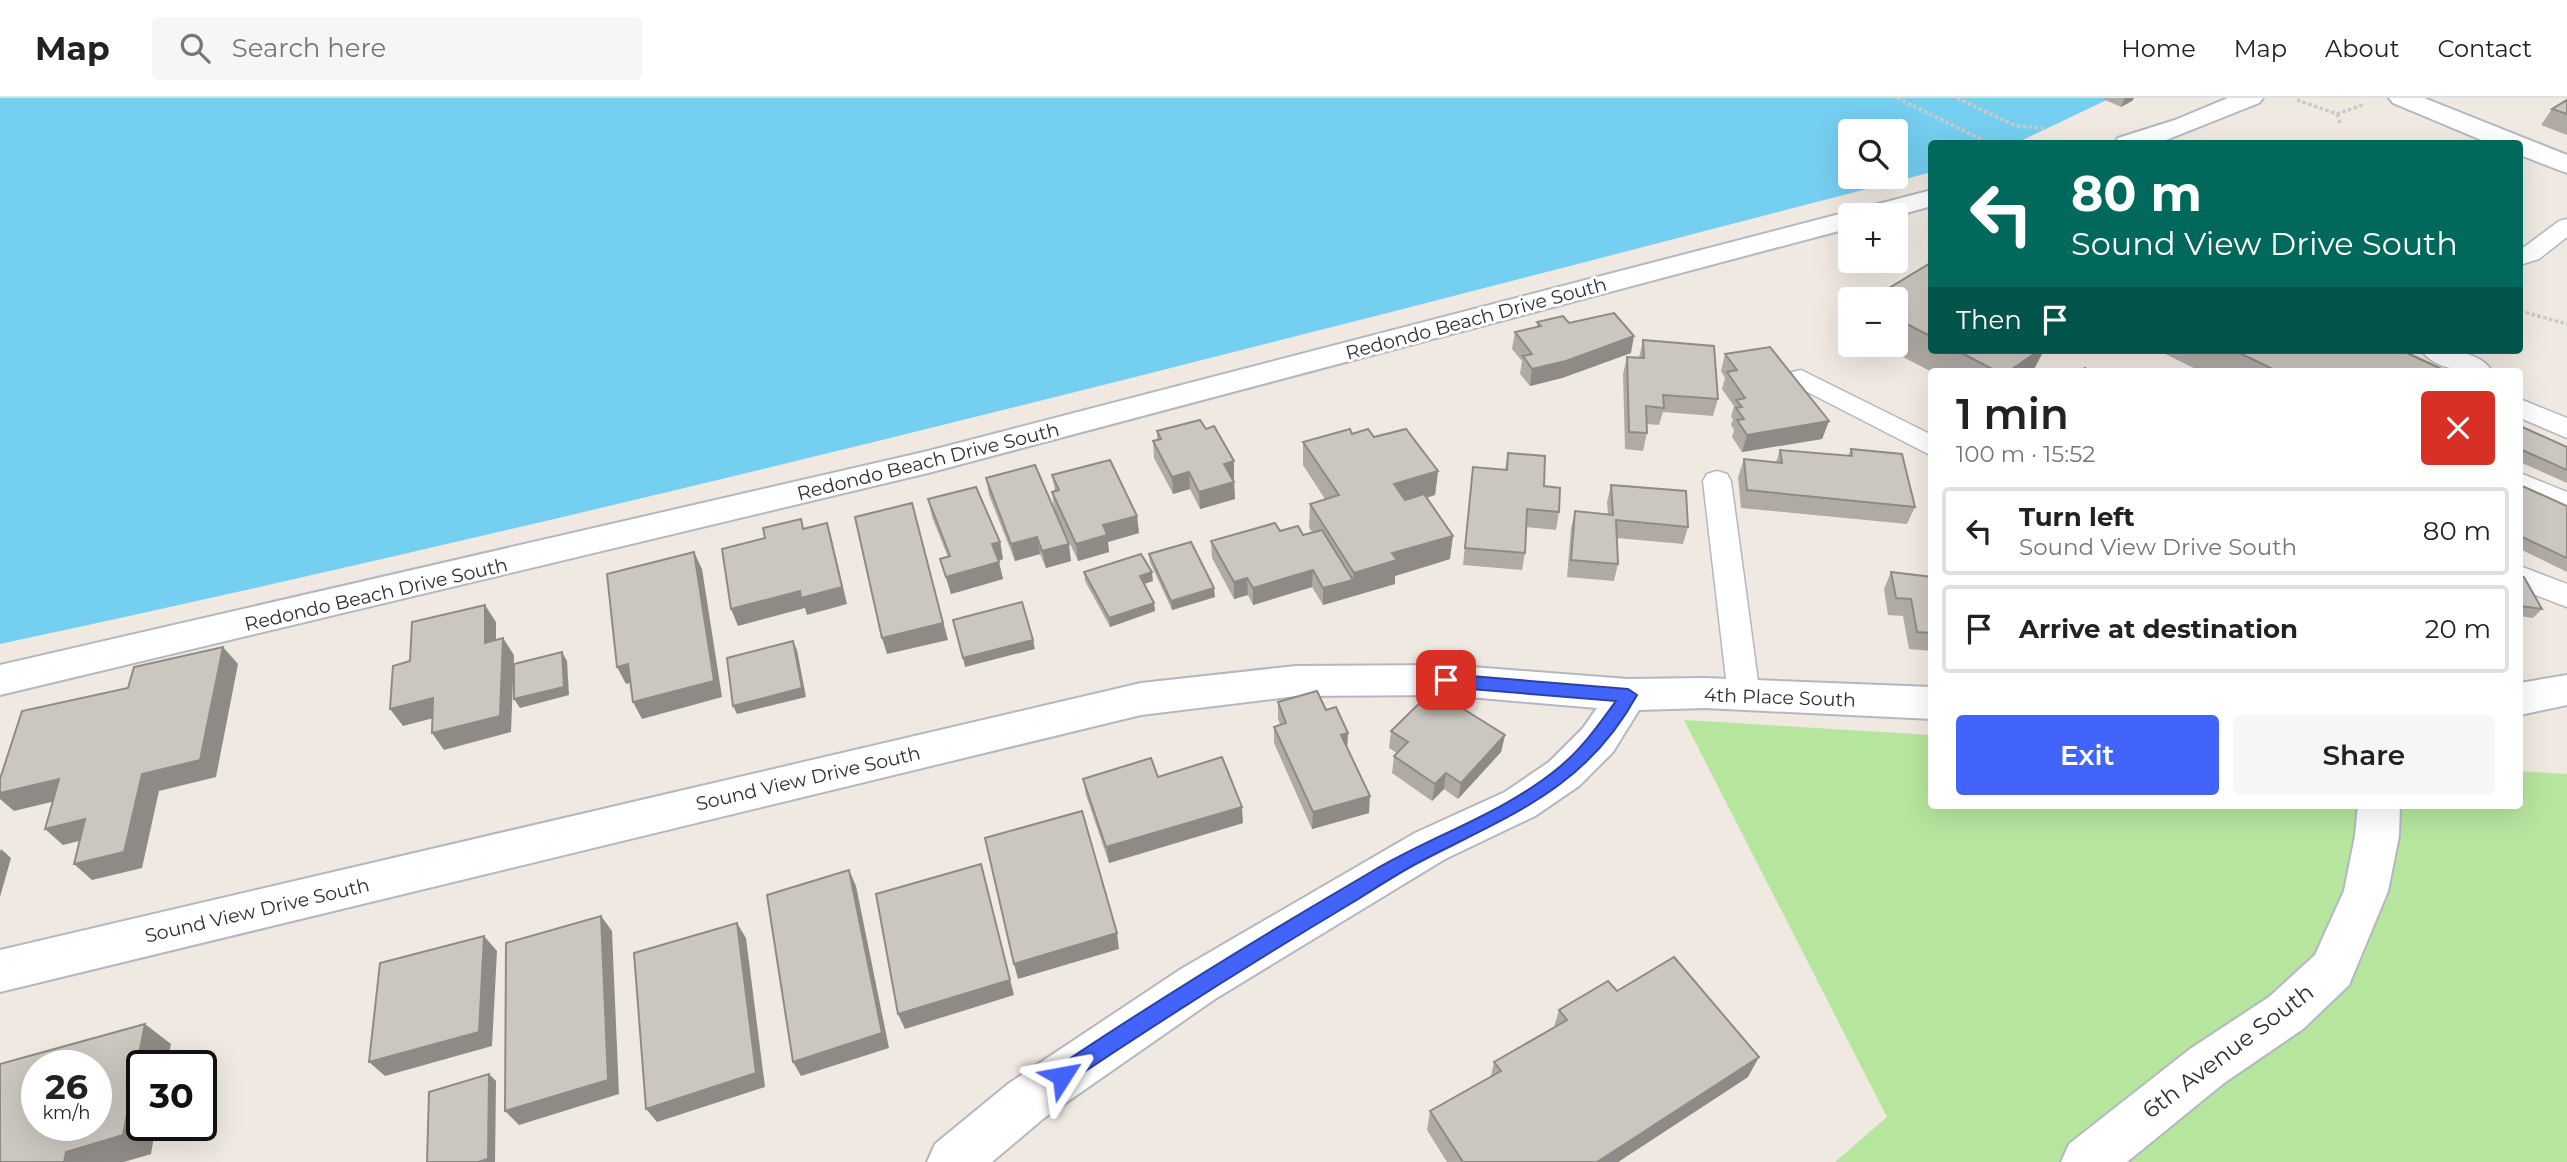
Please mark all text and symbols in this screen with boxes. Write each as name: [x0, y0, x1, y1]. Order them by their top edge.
search box: [152, 17, 642, 80]
text: Map: [35, 28, 110, 68]
icon: search: [176, 29, 214, 67]
text: Search here: [232, 32, 386, 64]
text: Home: [2121, 34, 2196, 63]
text: Map: [2234, 34, 2287, 63]
text: About: [2325, 34, 2399, 63]
text: Contact: [2437, 34, 2532, 63]
map controls: [1838, 119, 1908, 357]
button: search: [1838, 119, 1908, 189]
text: 80 m: [2071, 164, 2202, 223]
icon: left: [1956, 168, 2047, 259]
button: +: [1838, 203, 1908, 273]
text: Sound View Drive South: [2071, 224, 2458, 263]
street label: Redondo Beach Drive South: [1343, 273, 1609, 364]
button: −: [1838, 287, 1908, 357]
icon: arrive: [2036, 301, 2074, 339]
text: Then: [1956, 304, 2022, 336]
text: 1 min: [1956, 388, 2069, 440]
button: close: [2421, 391, 2495, 465]
street label: Redondo Beach Drive South: [795, 418, 1062, 505]
text: 100 m · 15:52: [1956, 440, 2095, 468]
text: Turn left: [2019, 501, 2135, 533]
icon: left: [1960, 512, 1998, 550]
text: 80 m: [2423, 515, 2491, 547]
text: Sound View Drive South: [2019, 533, 2297, 561]
street label: Redondo Beach Drive South: [242, 553, 510, 636]
icon: arrive: [1960, 610, 1998, 648]
text: Arrive at destination: [2019, 613, 2298, 645]
text: 20 m: [2425, 613, 2491, 645]
pin: [1416, 650, 1476, 710]
icon: arrive: [1427, 661, 1465, 699]
street label: 4th Place South: [1704, 683, 1856, 712]
button: Exit: [1956, 715, 2219, 795]
button: Share: [2233, 715, 2495, 795]
street label: Sound View Drive South: [694, 741, 923, 816]
street label: Sound View Drive South: [143, 873, 372, 948]
street label: 6th Avenue South: [2137, 978, 2319, 1124]
position arrow: [1025, 1039, 1099, 1113]
speed limit sign: 30: [126, 1050, 217, 1141]
text: 26: [45, 1065, 88, 1108]
text: km/h: [42, 1102, 91, 1124]

